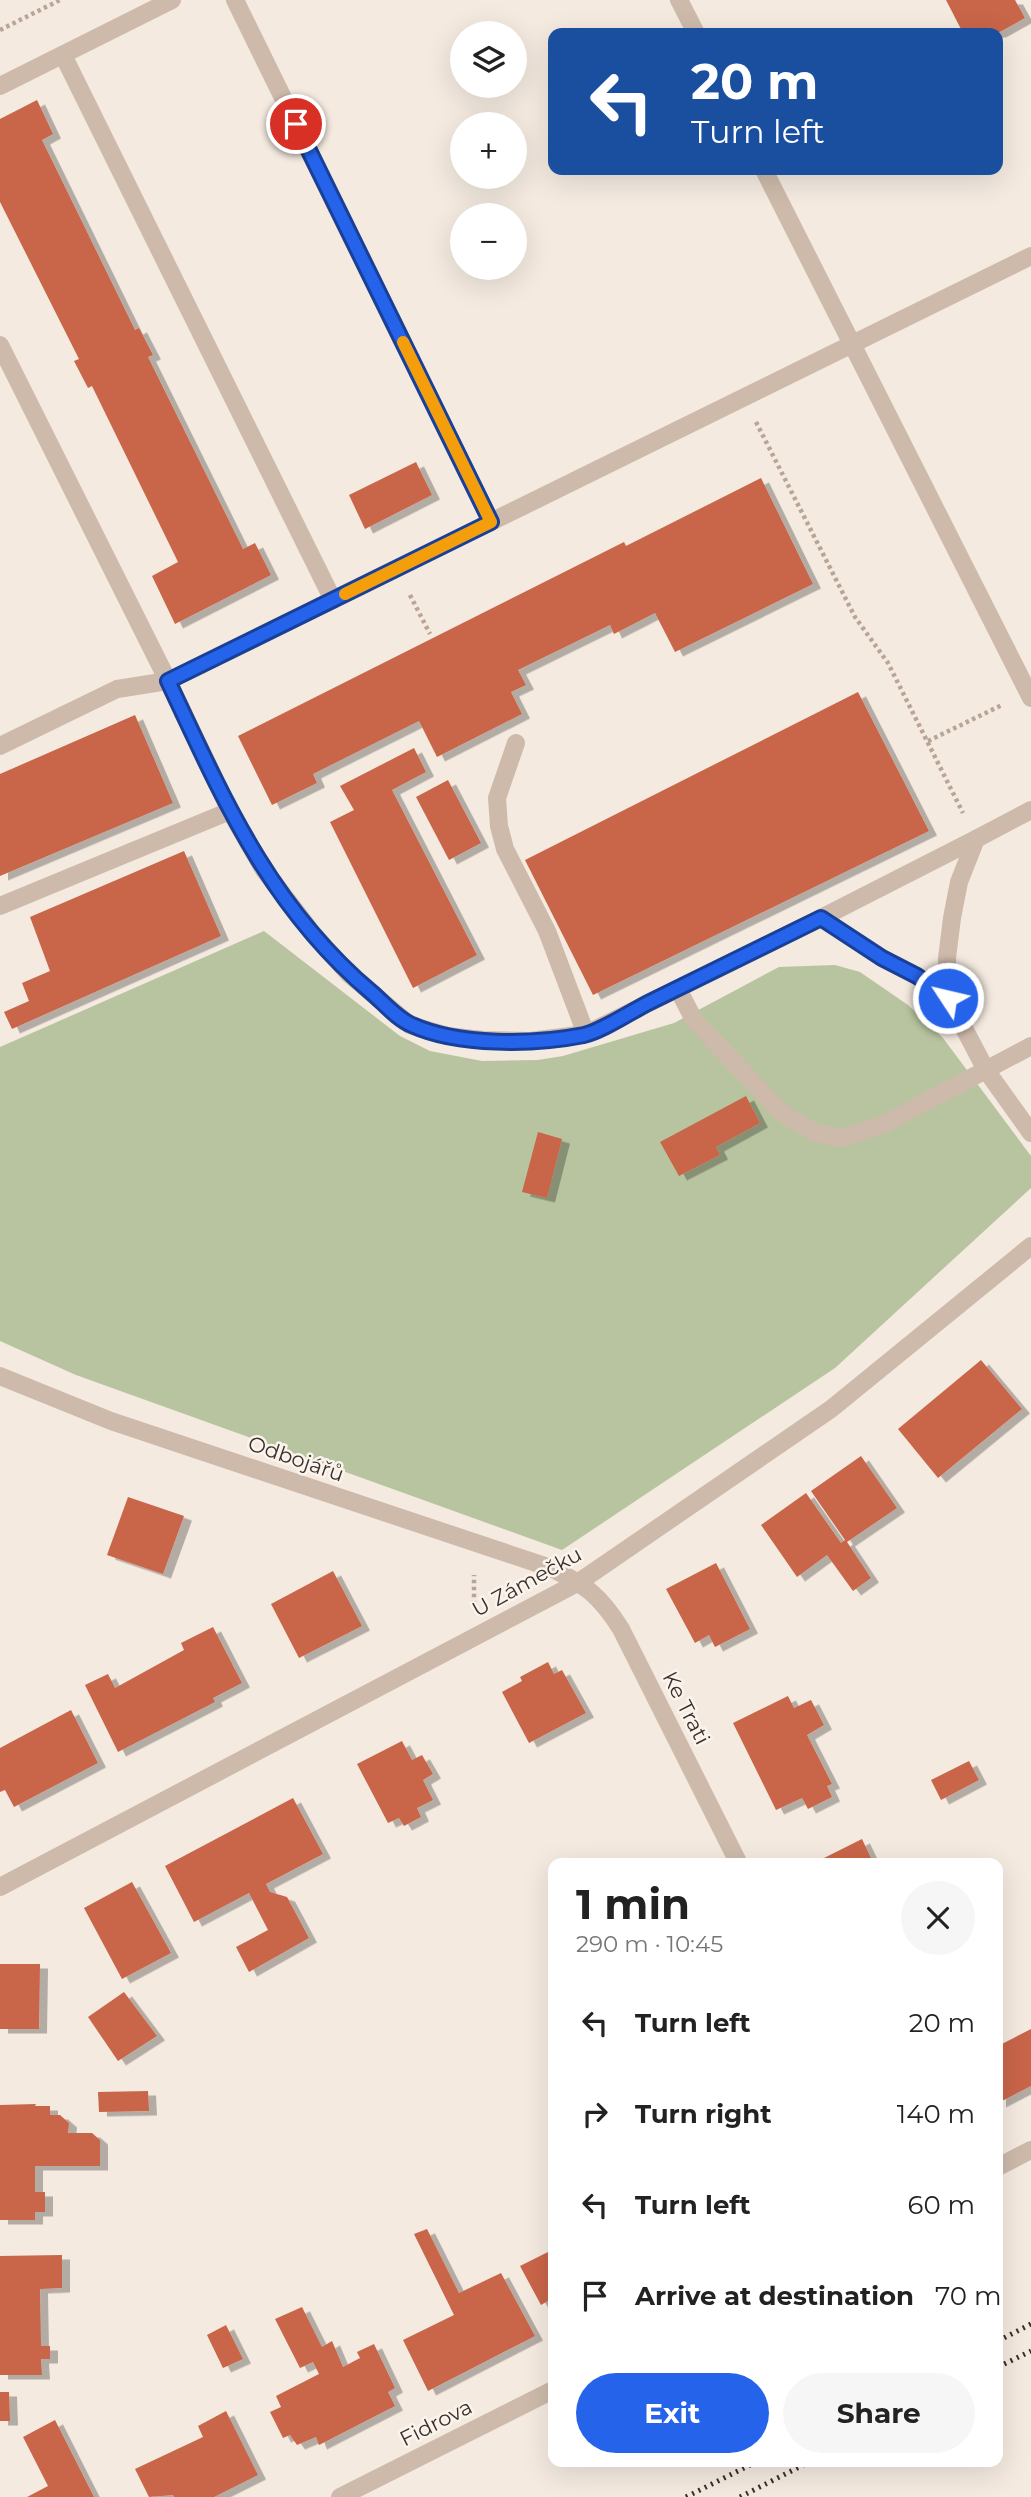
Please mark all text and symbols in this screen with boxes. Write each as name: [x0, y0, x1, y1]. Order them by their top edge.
map controls: [450, 21, 527, 280]
button: layers: [450, 21, 527, 98]
text: 20 m: [691, 52, 818, 111]
icon: left: [576, 56, 667, 147]
pin: [266, 94, 326, 154]
icon: arrive: [277, 105, 315, 143]
button: +: [450, 112, 527, 189]
text: Turn left: [691, 112, 825, 151]
button: −: [450, 203, 527, 280]
position arrow: [911, 961, 985, 1035]
street label: Odbojářů: [245, 1430, 347, 1487]
street label: U Zámečku: [468, 1541, 586, 1622]
street label: Ke Trati: [657, 1667, 715, 1748]
text: 1 min: [576, 1878, 690, 1930]
button: close: [901, 1881, 975, 1955]
text: 290 m · 10:45: [576, 1930, 723, 1958]
icon: left: [576, 2004, 614, 2042]
text: Turn left: [635, 2007, 751, 2039]
text: 20 m: [909, 2007, 975, 2039]
icon: right: [576, 2095, 614, 2133]
text: Turn right: [635, 2098, 771, 2130]
text: 140 m: [897, 2098, 975, 2130]
icon: left: [576, 2186, 614, 2224]
text: Turn left: [635, 2189, 751, 2221]
text: 60 m: [908, 2189, 975, 2221]
icon: arrive: [576, 2277, 614, 2315]
text: Arrive at destination: [635, 2280, 914, 2312]
text: 70 m: [935, 2280, 1001, 2312]
button: Exit: [576, 2373, 769, 2453]
button: Share: [783, 2373, 975, 2453]
street label: Fidrova: [396, 2394, 476, 2451]

